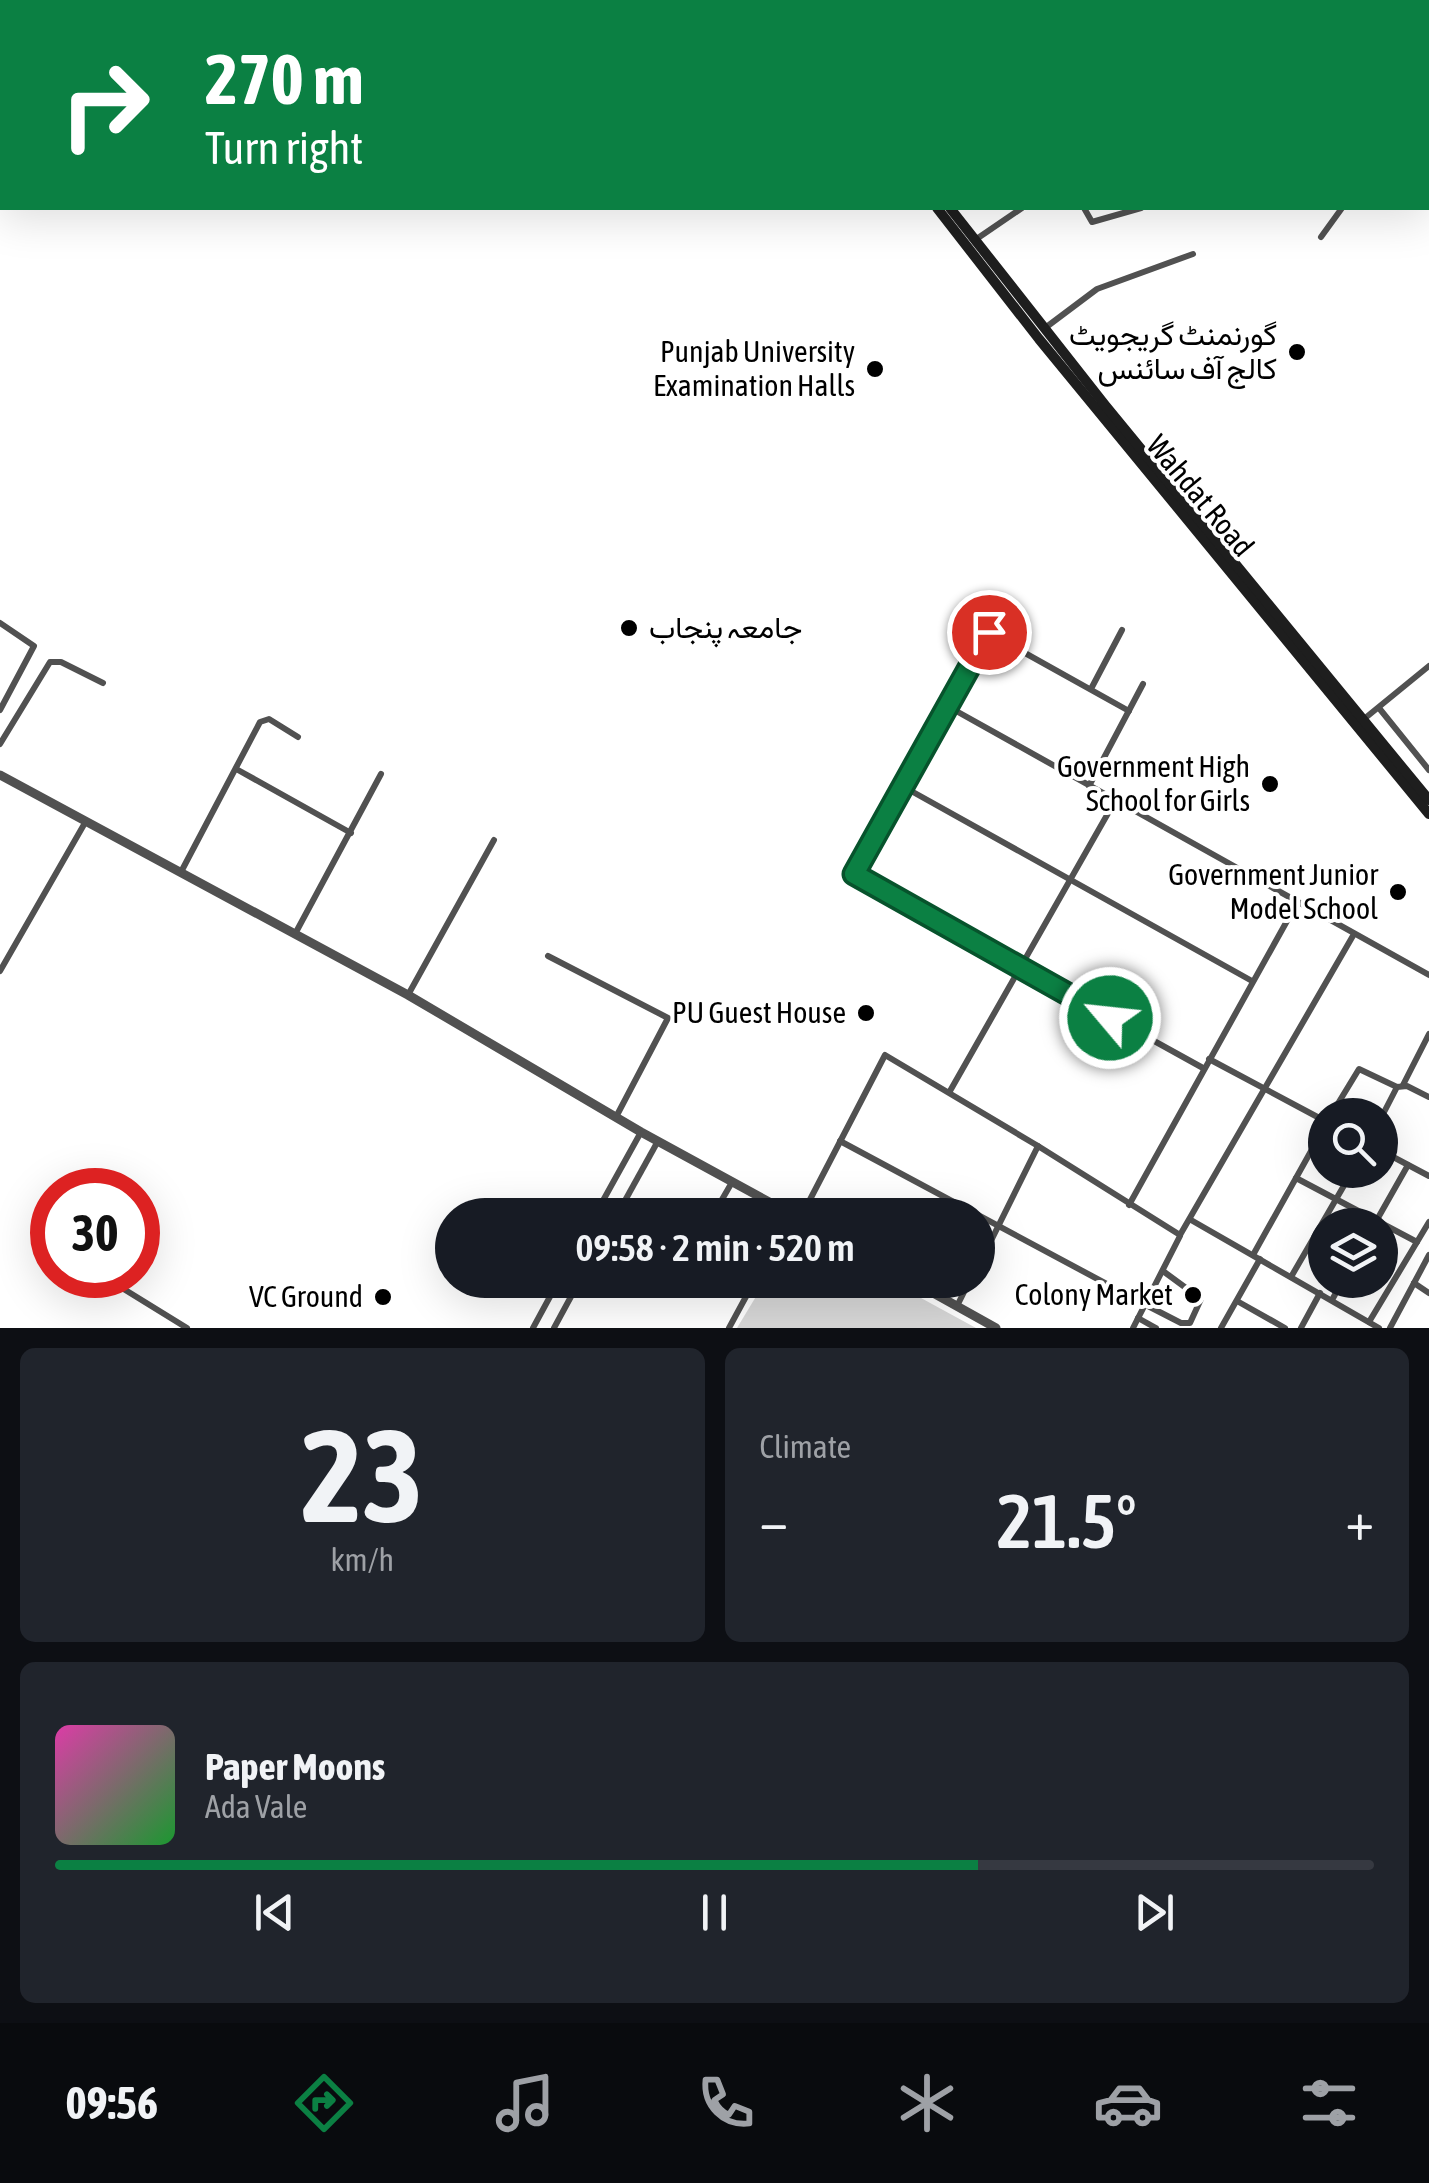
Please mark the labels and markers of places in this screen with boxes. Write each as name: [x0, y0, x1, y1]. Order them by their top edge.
place label: گورنمنٹ گریجویٹ کالج آف سائنس: [1069, 317, 1277, 389]
place label: Punjab University Examination Halls: [653, 334, 855, 402]
marker: گورنمنٹ گریجویٹ کالج آف سائنس: [1286, 341, 1308, 363]
marker: Punjab University Examination Halls: [864, 358, 886, 380]
pin: [947, 590, 1032, 675]
place label: جامعہ پنجاب: [649, 610, 802, 648]
marker: جامعہ پنجاب: [618, 617, 640, 639]
place label: Government High School for Girls: [1057, 749, 1250, 817]
marker: Government High School for Girls: [1259, 773, 1281, 795]
place label: Government Junior Model School: [1168, 857, 1379, 925]
marker: Government Junior Model School: [1387, 881, 1409, 903]
place label: PU Guest House: [672, 995, 846, 1029]
marker: PU Guest House: [855, 1002, 877, 1024]
place label: Colony Market: [1015, 1277, 1173, 1311]
place label: VC Ground: [249, 1279, 363, 1313]
marker: Colony Market: [1182, 1284, 1204, 1306]
marker: VC Ground: [372, 1286, 394, 1308]

